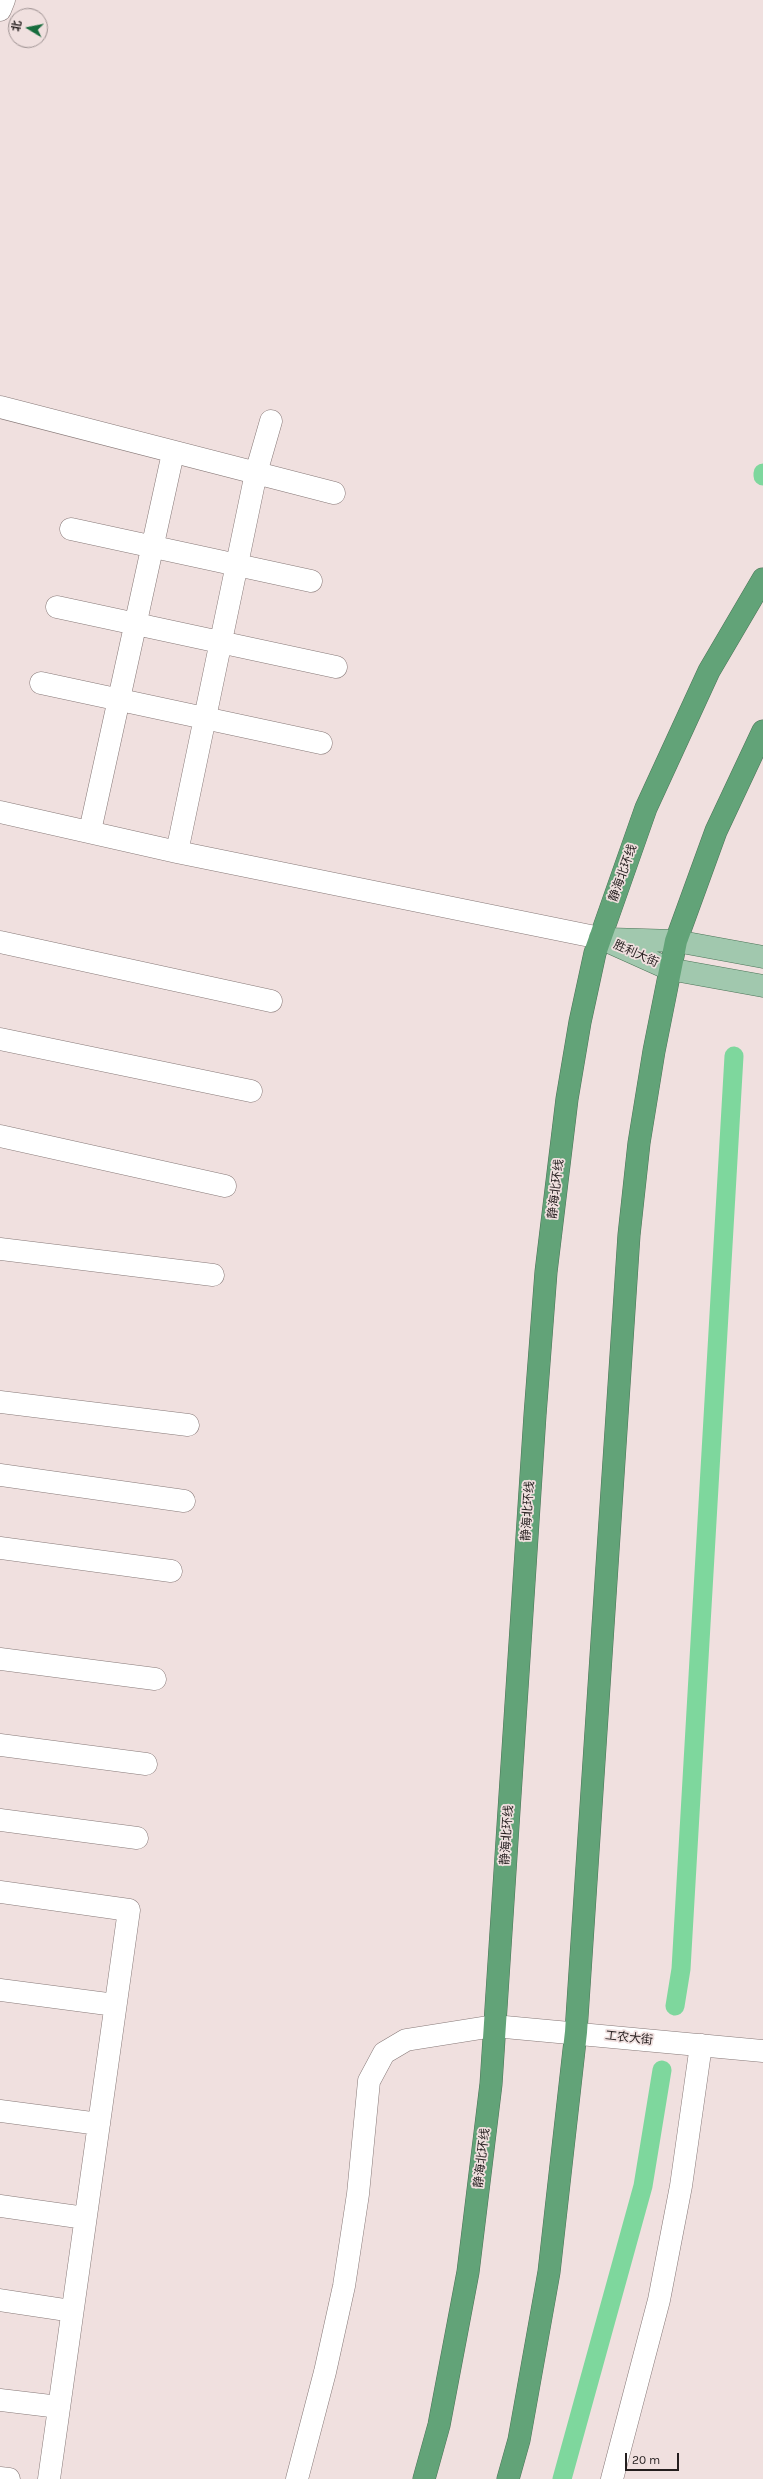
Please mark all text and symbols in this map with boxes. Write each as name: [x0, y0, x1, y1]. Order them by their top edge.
north arrow: [8, 8, 48, 48]
text: 北: [9, 19, 24, 33]
street label: 静海北环线: [606, 842, 640, 904]
street label: 胜利大街: [611, 938, 661, 970]
street label: 静海北环线: [545, 1158, 567, 1220]
street label: 静海北环线: [519, 1481, 537, 1541]
street label: 静海北环线: [498, 1805, 516, 1865]
street label: 工农大街: [604, 2028, 654, 2048]
street label: 静海北环线: [471, 2127, 493, 2189]
scale bar: [627, 2445, 681, 2471]
text: 20 m: [632, 2453, 660, 2467]

